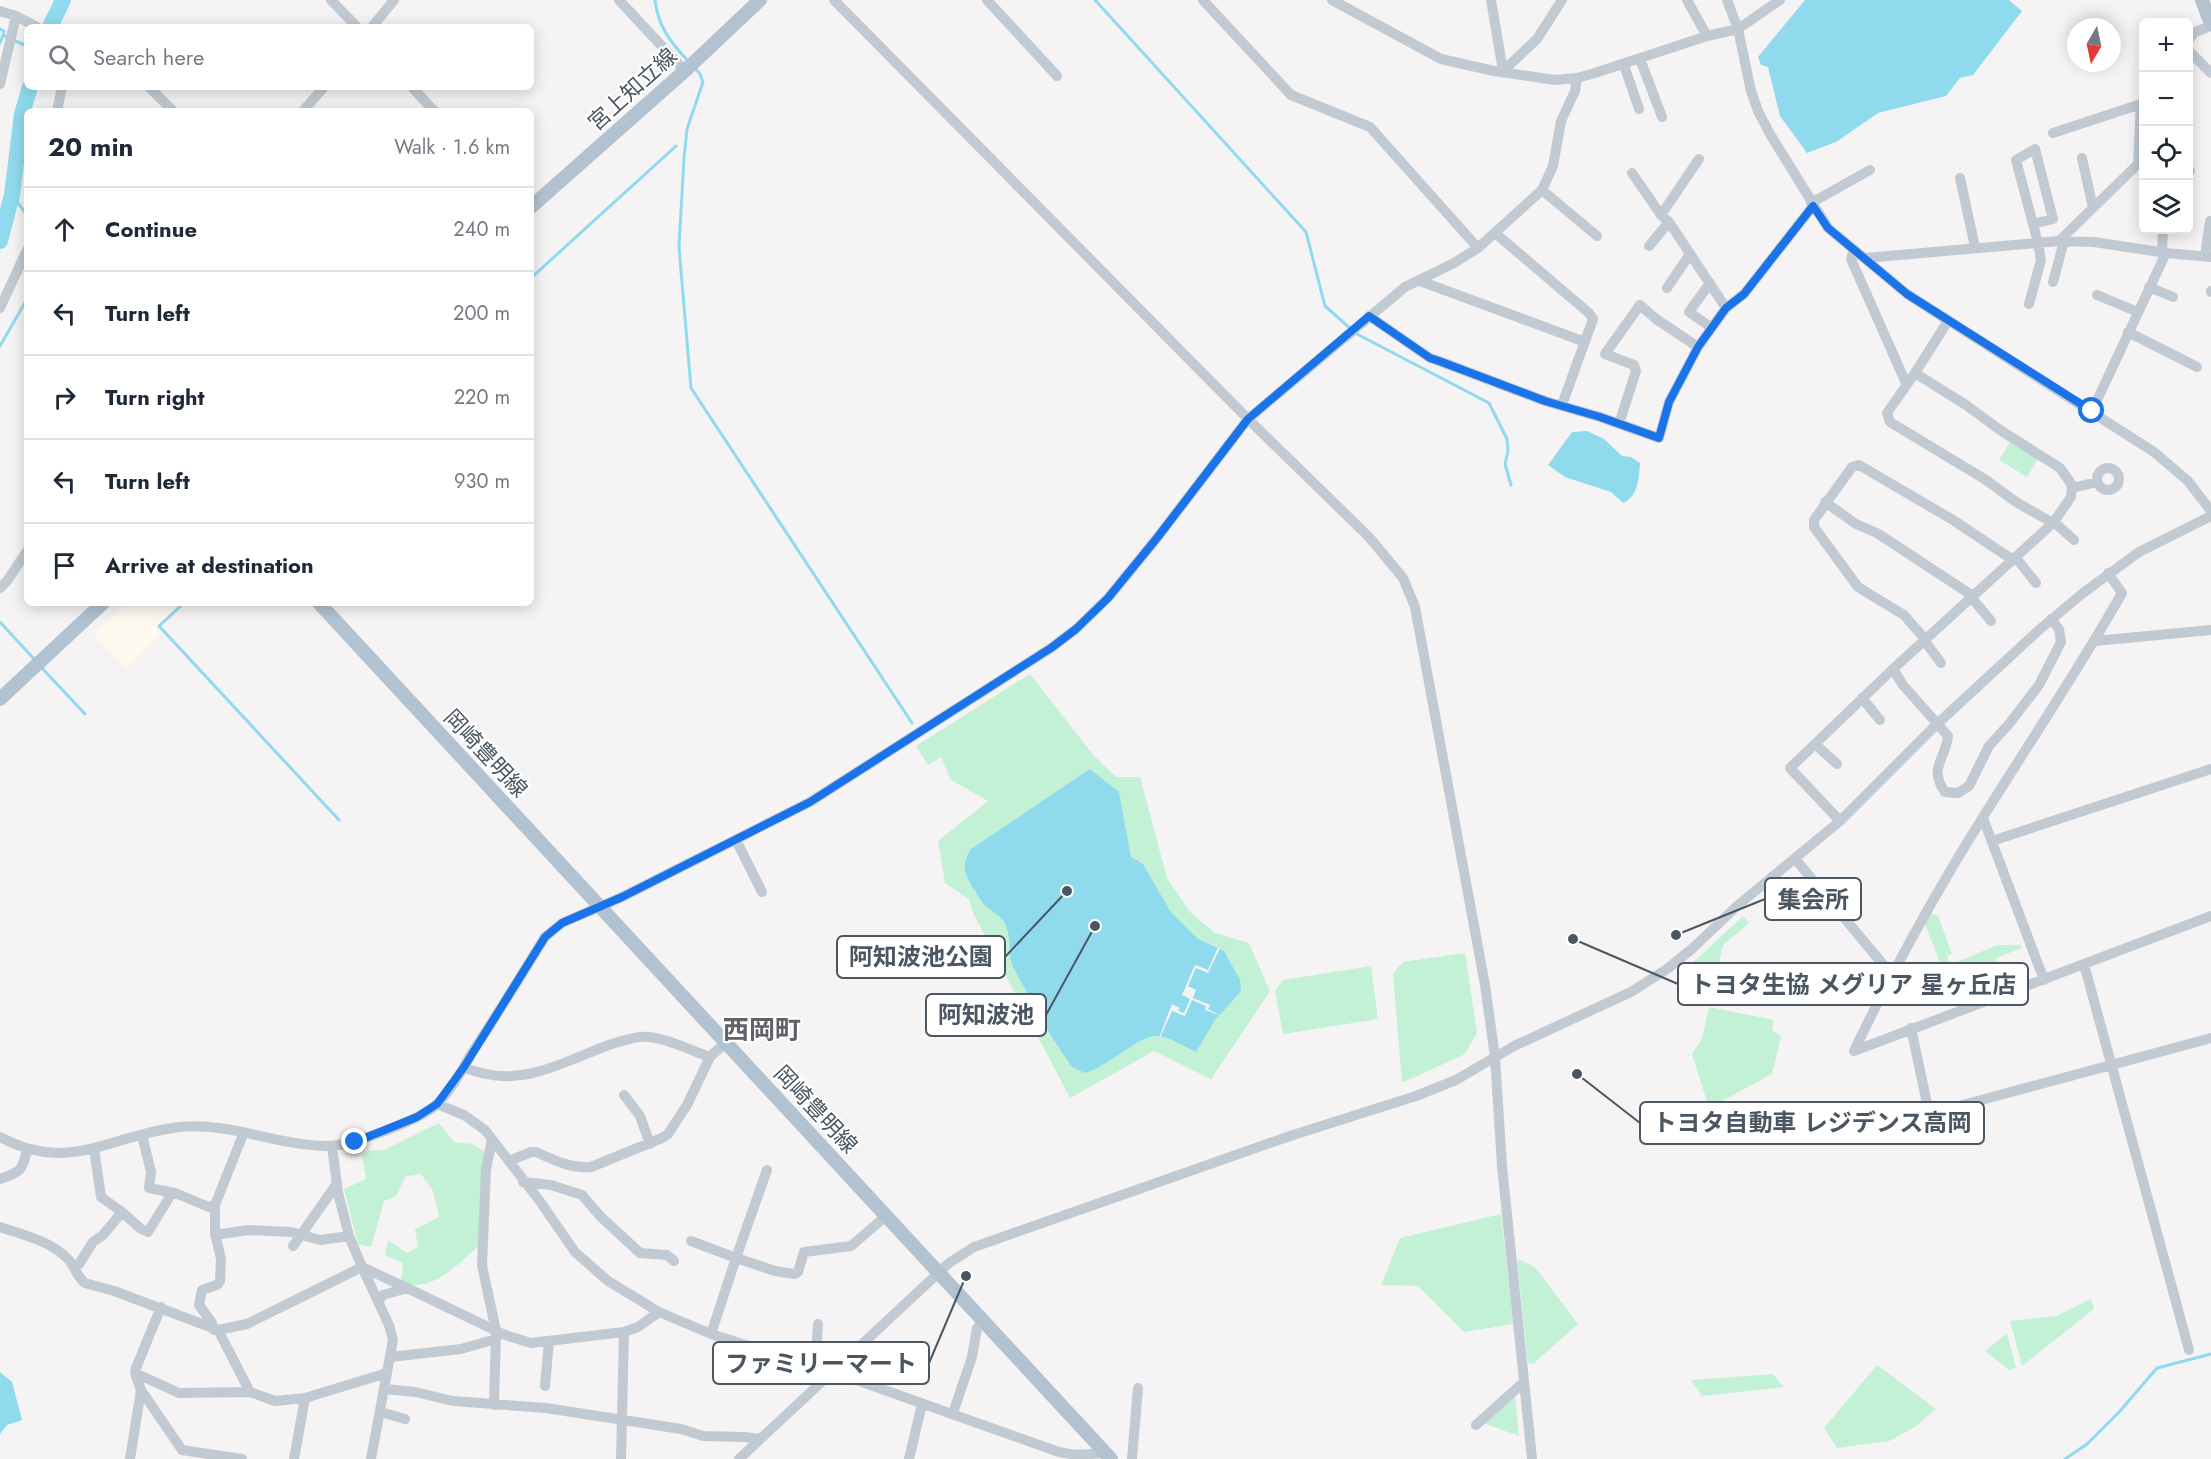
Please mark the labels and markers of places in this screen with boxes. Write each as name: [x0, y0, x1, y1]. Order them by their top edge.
callout: 集会所: [1765, 878, 1861, 920]
callout: 阿知波池公園: [837, 936, 1005, 978]
callout: トヨタ生協 メグリア 星ヶ丘店: [1678, 963, 2028, 1005]
callout: 阿知波池: [926, 994, 1046, 1036]
callout: トヨタ自動車 レジデンス高岡: [1640, 1102, 1984, 1144]
callout: ファミリーマート: [713, 1342, 929, 1384]

